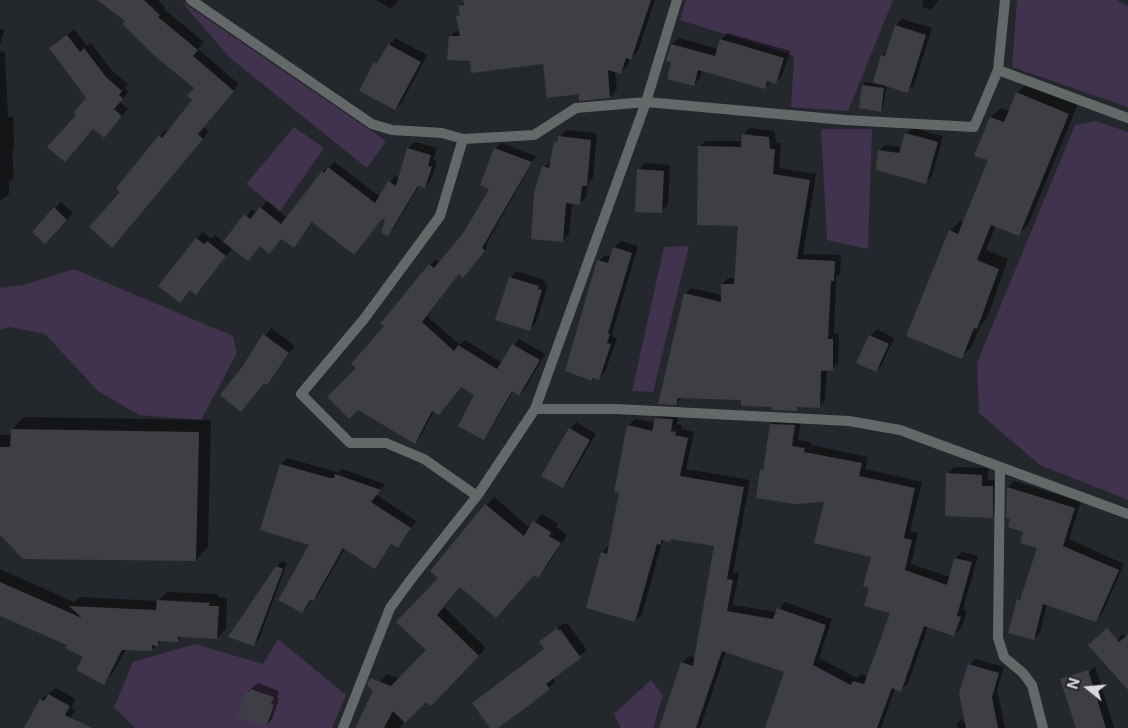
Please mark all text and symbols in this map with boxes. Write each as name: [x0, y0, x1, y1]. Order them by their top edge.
north arrow: [1063, 663, 1113, 713]
text: N: [1063, 676, 1083, 691]

